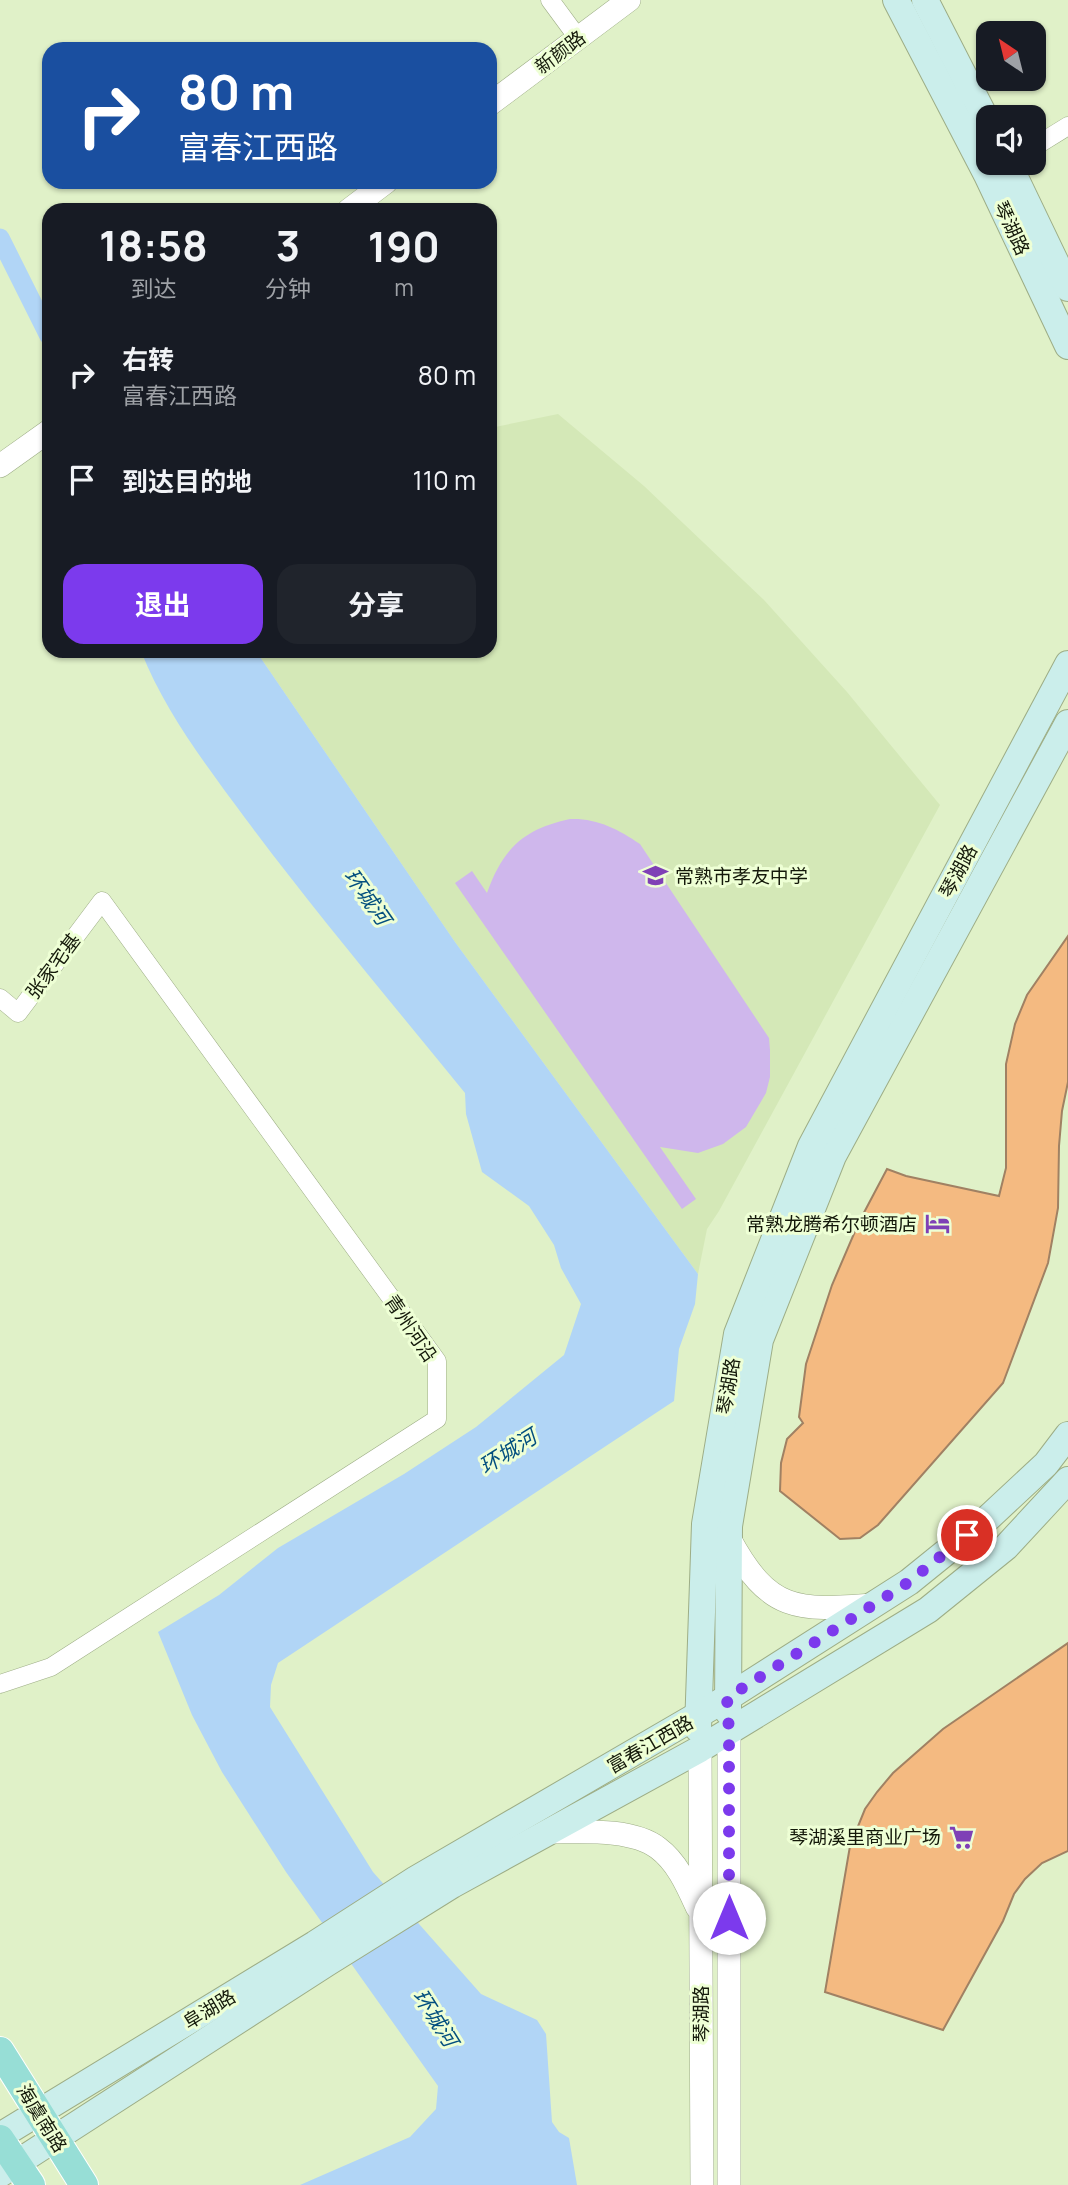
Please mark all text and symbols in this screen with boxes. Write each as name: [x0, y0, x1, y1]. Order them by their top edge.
north arrow: [976, 21, 1046, 91]
map controls: [976, 21, 1046, 175]
street label: 新颜路: [529, 24, 591, 80]
text: 80 m: [178, 58, 294, 125]
icon: right: [63, 70, 154, 161]
button: sound: [976, 105, 1046, 175]
text: 富春江西路: [178, 125, 338, 169]
street label: 琴湖路: [988, 197, 1036, 259]
text: 18:58: [99, 216, 208, 274]
text: 3: [276, 216, 300, 274]
text: 190: [368, 217, 440, 275]
text: m: [394, 271, 414, 303]
text: 到达: [130, 272, 176, 304]
text: 分钟: [265, 272, 311, 304]
text: 右转: [122, 341, 174, 377]
icon: right: [63, 356, 101, 394]
text: 80 m: [418, 357, 476, 393]
text: 富春江西路: [122, 379, 237, 411]
icon: arrive: [63, 461, 101, 499]
text: 110 m: [413, 462, 476, 498]
text: 到达目的地: [122, 463, 252, 499]
button: 退出: [63, 564, 263, 644]
button: 分享: [277, 564, 476, 644]
street label: 琴湖路: [933, 840, 983, 902]
school or university icon: 常熟市孝友中学: [641, 862, 669, 890]
water label: 环城河: [338, 863, 400, 934]
place label: 常熟市孝友中学: [675, 863, 808, 889]
street label: 张家宅基: [20, 928, 86, 1004]
hotel icon: 常熟龙腾希尔顿酒店: [923, 1210, 951, 1238]
place label: 常熟龙腾希尔顿酒店: [746, 1211, 917, 1237]
street label: 青州河沿: [379, 1289, 443, 1367]
street label: 琴湖路: [711, 1356, 745, 1416]
water label: 环城河: [473, 1420, 545, 1480]
pin: [937, 1505, 997, 1565]
icon: arrive: [948, 1516, 986, 1554]
street label: 富春江西路: [602, 1709, 698, 1779]
supermarket icon: 琴湖溪里商业广场: [947, 1823, 975, 1851]
place label: 琴湖溪里商业广场: [789, 1824, 941, 1850]
position arrow: [692, 1881, 766, 1955]
street label: 阜湖路: [178, 1983, 240, 2035]
water label: 环城河: [407, 1983, 467, 2055]
street label: 琴湖路: [688, 1985, 714, 2043]
street label: 海虞南路: [11, 2079, 73, 2157]

